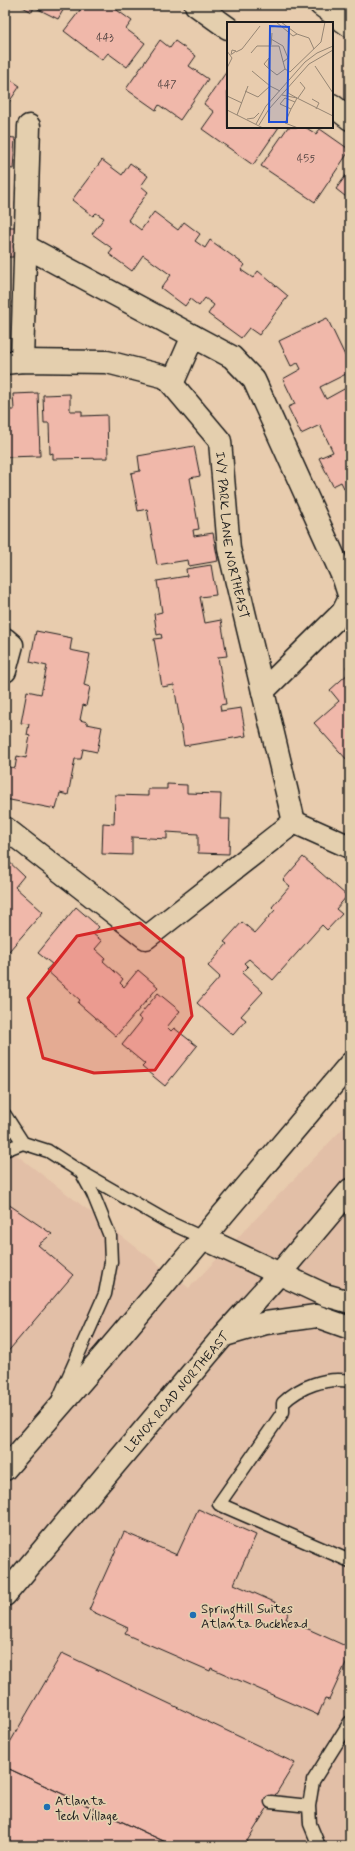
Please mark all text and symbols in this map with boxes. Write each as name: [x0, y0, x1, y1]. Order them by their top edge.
inset map: [227, 22, 333, 128]
house number: 443: [96, 31, 114, 45]
house number: 447: [157, 78, 177, 92]
house number: 455: [297, 152, 315, 166]
street label: IVY PARK LANE NORTHEAST: [211, 451, 252, 621]
street label: LENOX ROAD NORTHEAST: [122, 1328, 234, 1457]
place label: SpringHill Suites Atlanta Buckhead: [201, 1601, 308, 1633]
marker: SpringHill Suites Atlanta Buckhead: [188, 1610, 198, 1620]
place label: Atlanta Tech Village: [55, 1793, 118, 1825]
marker: Atlanta Tech Village: [42, 1802, 52, 1812]

